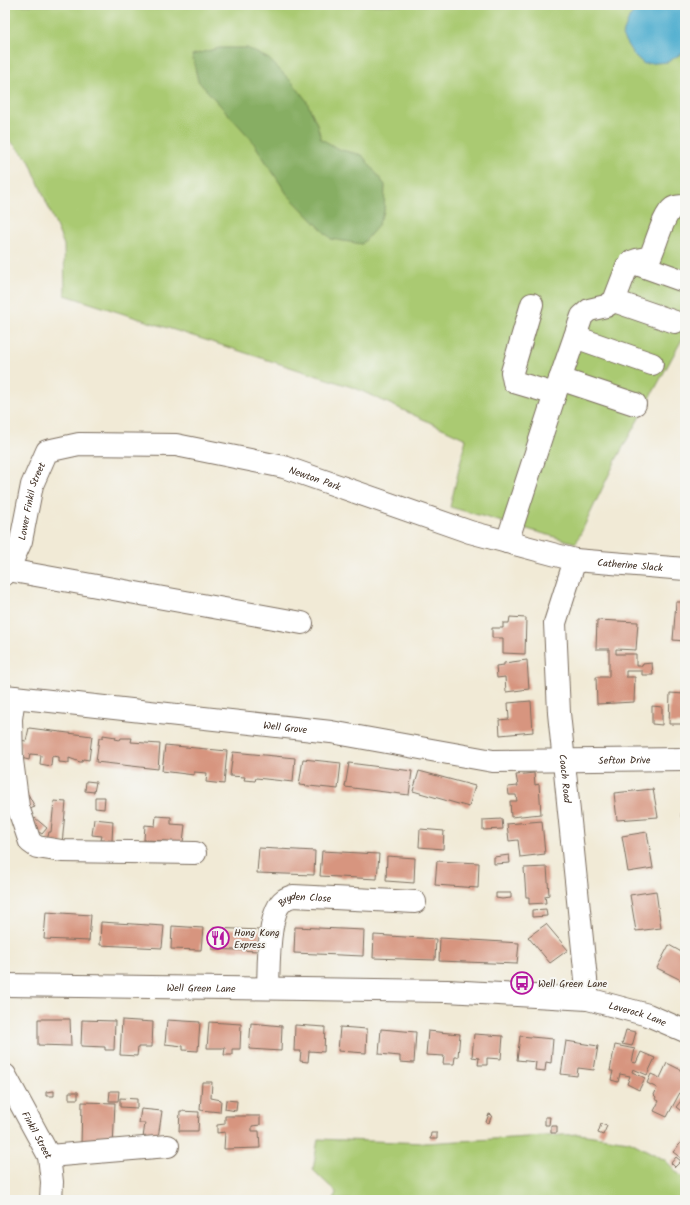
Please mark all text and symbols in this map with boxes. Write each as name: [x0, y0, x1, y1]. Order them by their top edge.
street label: Lower Finkil Street: [14, 460, 50, 542]
street label: Newton Park: [287, 462, 343, 495]
street label: Catherine Slack: [597, 555, 664, 576]
street label: Well Grove: [262, 718, 308, 738]
street label: Sefton Drive: [598, 752, 651, 769]
street label: Coach Road: [554, 753, 575, 805]
street label: Bryden Close: [274, 889, 332, 911]
restaurant icon: Hong Kong Express: [205, 925, 231, 951]
place label: Hong Kong Express: [234, 925, 280, 953]
bus stop icon: Well Green Lane: [509, 970, 535, 996]
place label: Well Green Lane: [538, 976, 607, 992]
street label: Well Green Lane: [166, 980, 236, 997]
street label: Laverock Lane: [607, 998, 669, 1031]
street label: Finkil Street: [17, 1109, 56, 1162]

